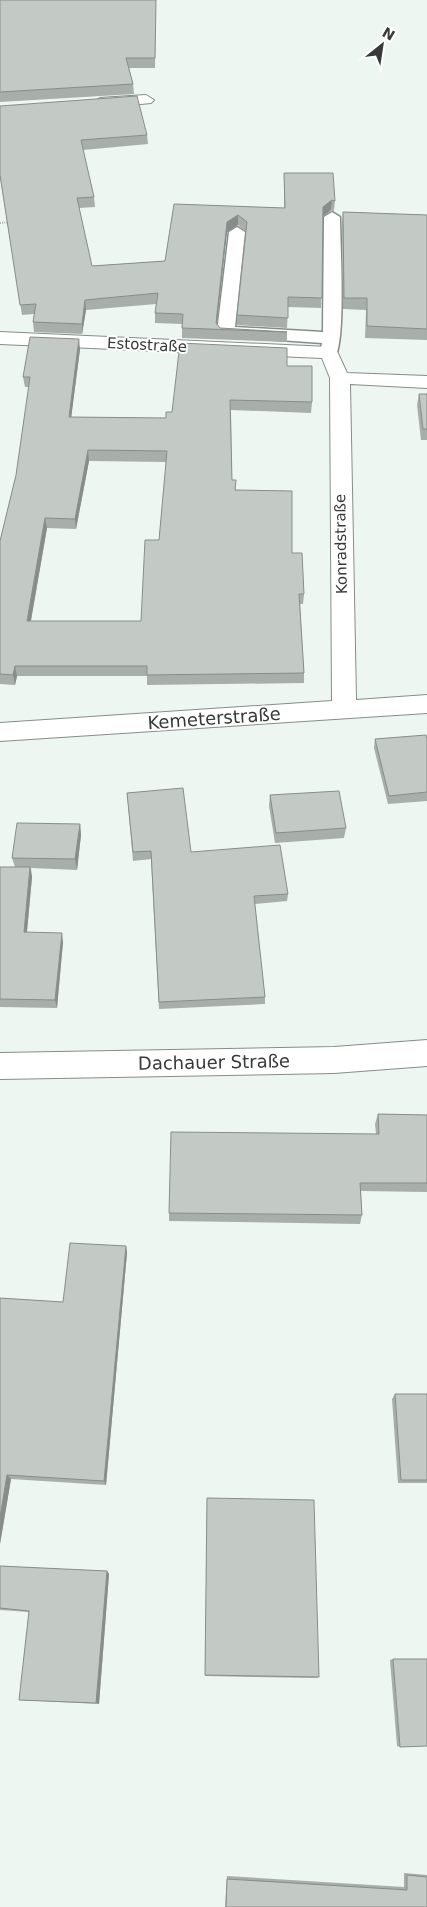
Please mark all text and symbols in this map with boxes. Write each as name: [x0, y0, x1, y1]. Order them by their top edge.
north arrow: [357, 20, 407, 70]
text: N: [379, 24, 398, 44]
street label: Estostraße: [107, 334, 187, 356]
street label: Konradstraße: [331, 494, 351, 594]
street label: Kemeterstraße: [147, 703, 281, 733]
street label: Dachauer Straße: [138, 1050, 290, 1074]

